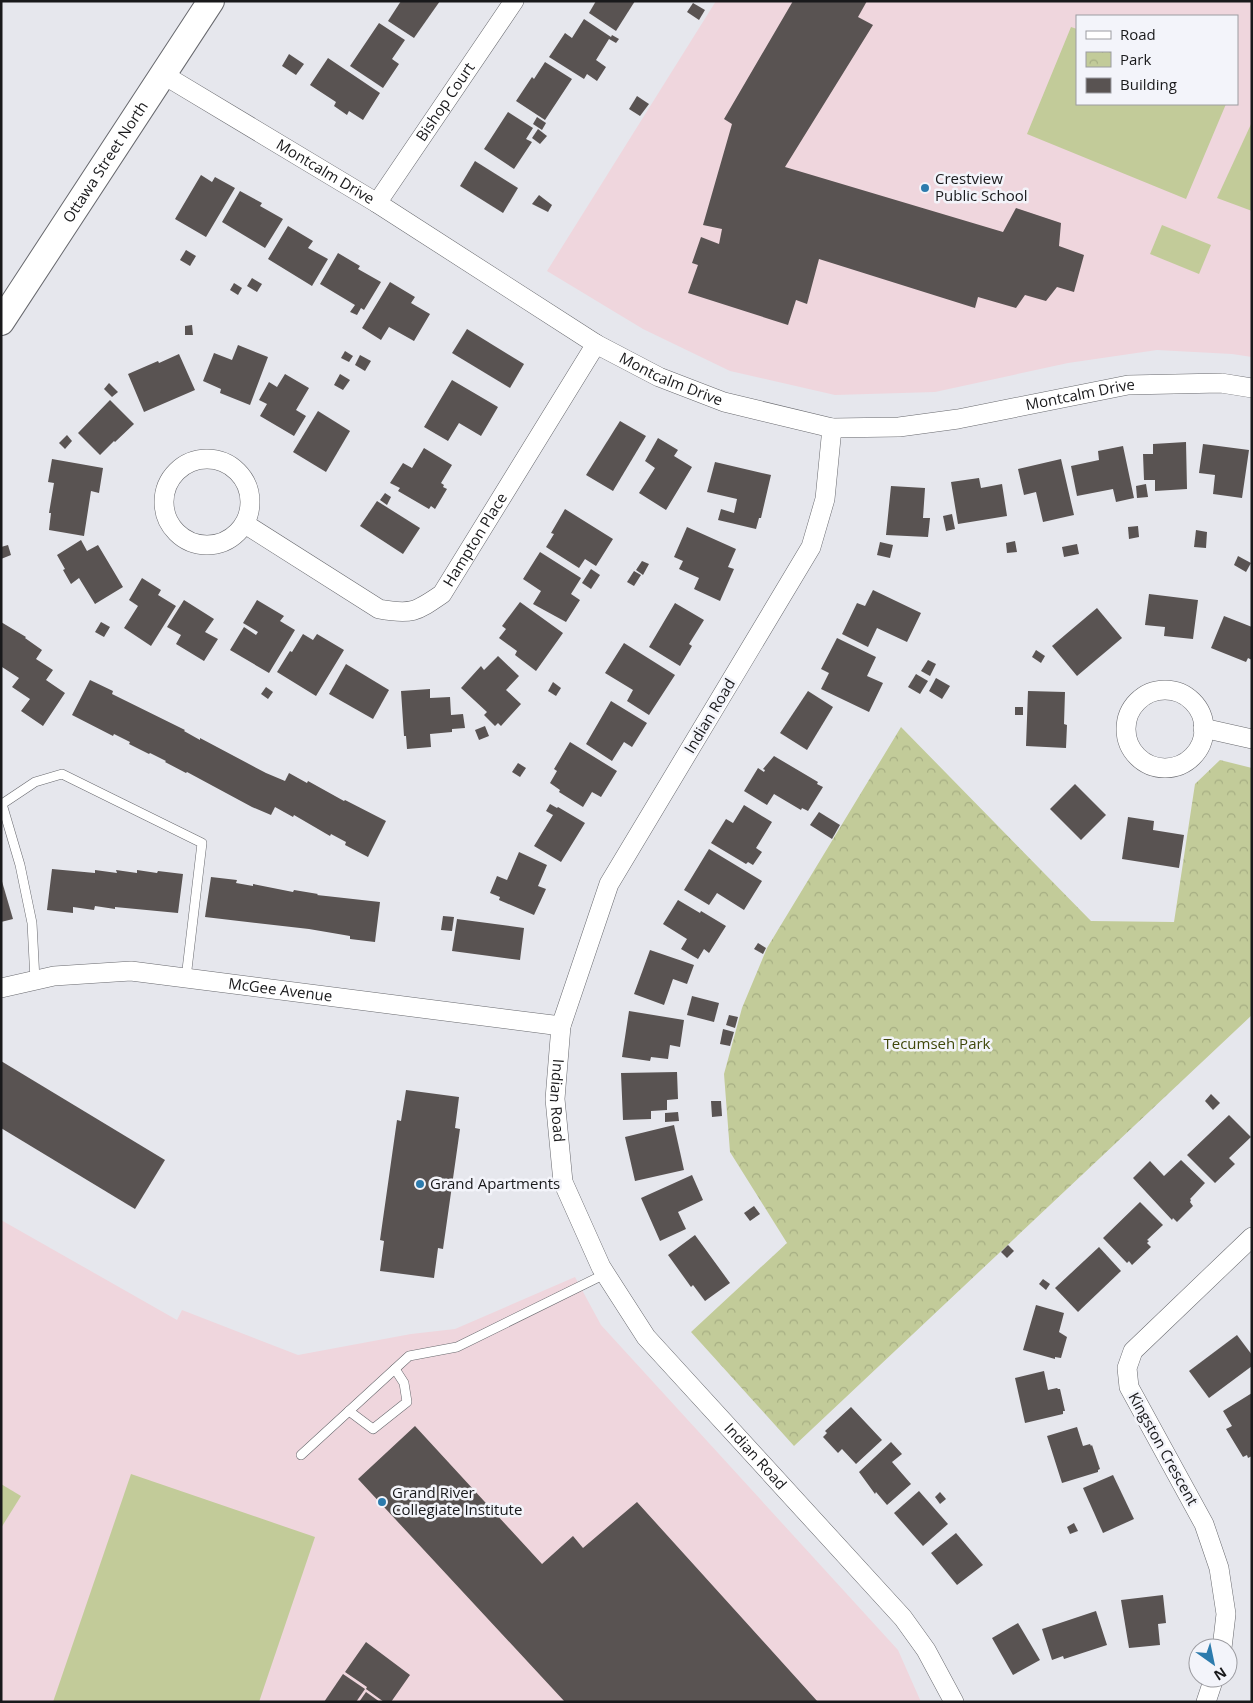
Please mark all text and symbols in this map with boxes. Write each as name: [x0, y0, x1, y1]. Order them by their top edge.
legend: [1076, 15, 1238, 105]
text: Road: [1120, 24, 1156, 44]
text: Park: [1120, 49, 1151, 69]
street label: Bishop Court: [411, 58, 479, 145]
text: Building: [1120, 74, 1177, 94]
street label: Ottawa Street North: [58, 97, 152, 226]
street label: Montcalm Drive: [273, 134, 378, 208]
place label: Crestview Public School: [935, 168, 1028, 205]
marker: Crestview Public School: [919, 182, 931, 194]
street label: Montcalm Drive: [616, 347, 726, 410]
street label: Montcalm Drive: [1024, 374, 1135, 414]
street label: Hampton Place: [438, 489, 511, 590]
street label: Indian Road: [679, 675, 739, 756]
street label: McGee Avenue: [227, 973, 334, 1006]
park label: Tecumseh Park: [884, 1033, 991, 1053]
street label: Indian Road: [546, 1058, 570, 1143]
place label: Grand Apartments: [430, 1173, 560, 1193]
marker: Grand Apartments: [414, 1178, 426, 1190]
street label: Kingston Crescent: [1125, 1388, 1203, 1509]
street label: Indian Road: [720, 1418, 792, 1493]
place label: Grand River Collegiate Institute: [392, 1482, 522, 1519]
marker: Grand River Collegiate Institute: [376, 1496, 388, 1508]
north arrow: [1188, 1638, 1238, 1688]
text: N: [1210, 1663, 1230, 1685]

